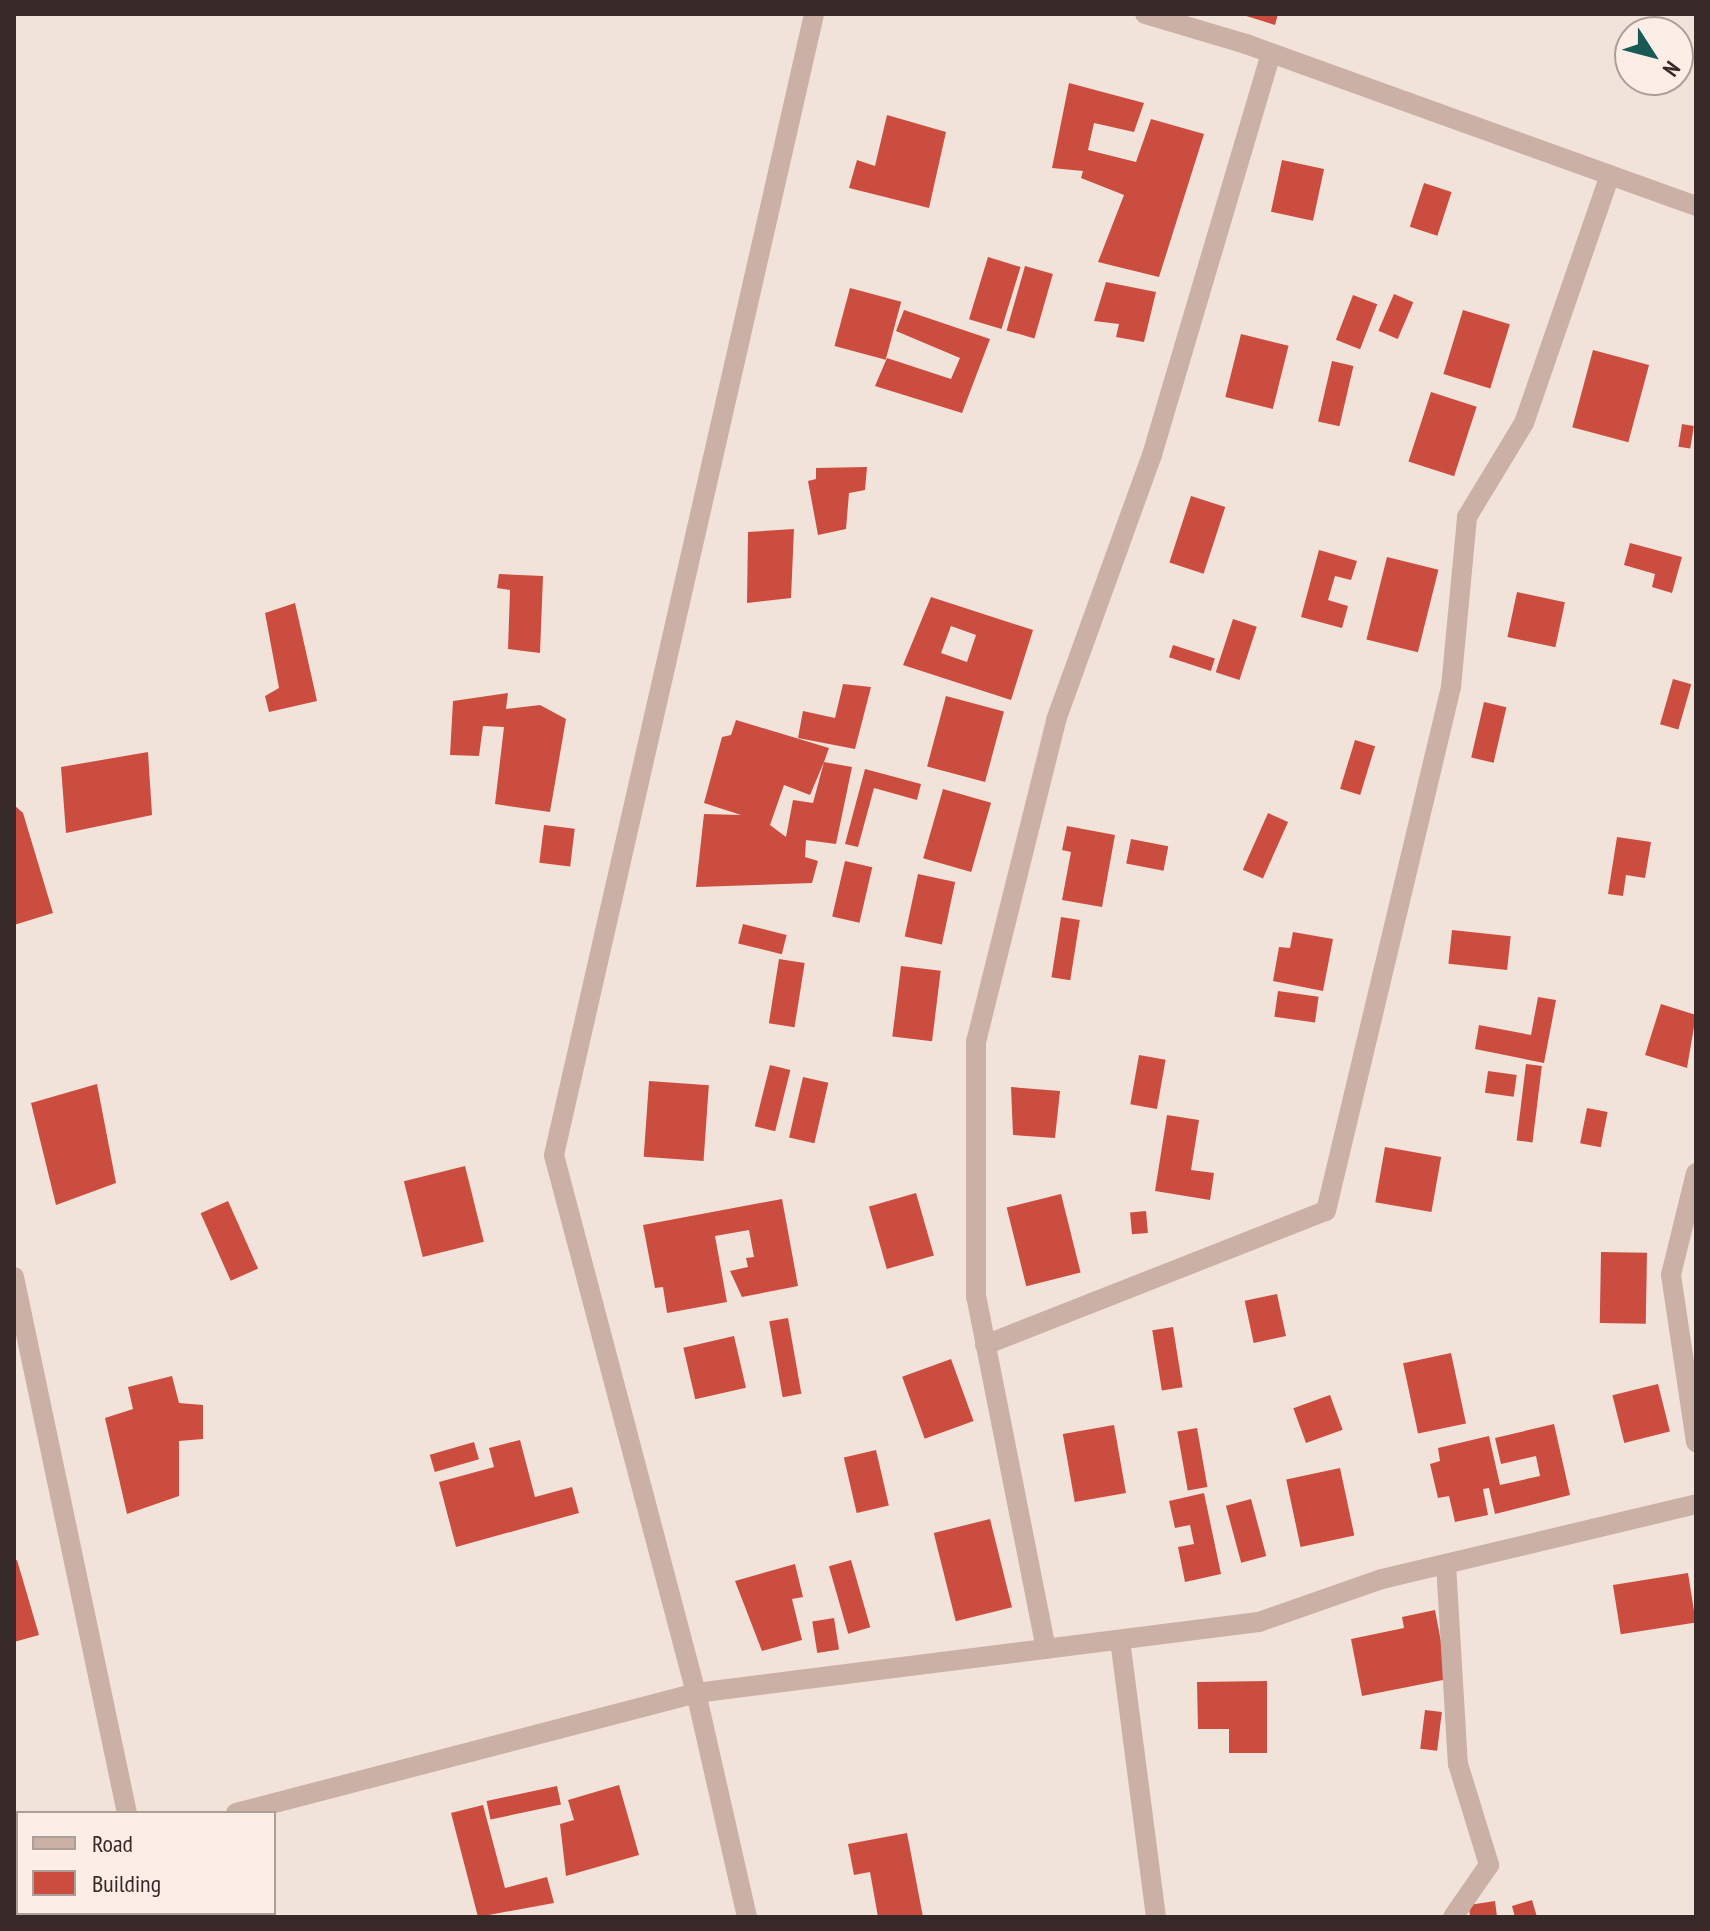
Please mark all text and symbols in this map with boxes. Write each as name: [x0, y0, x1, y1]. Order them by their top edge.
north arrow: [1614, 16, 1694, 96]
text: N: [1657, 56, 1687, 82]
legend: [16, 1811, 276, 1915]
text: Road: [92, 1828, 133, 1859]
text: Building: [92, 1868, 161, 1899]

